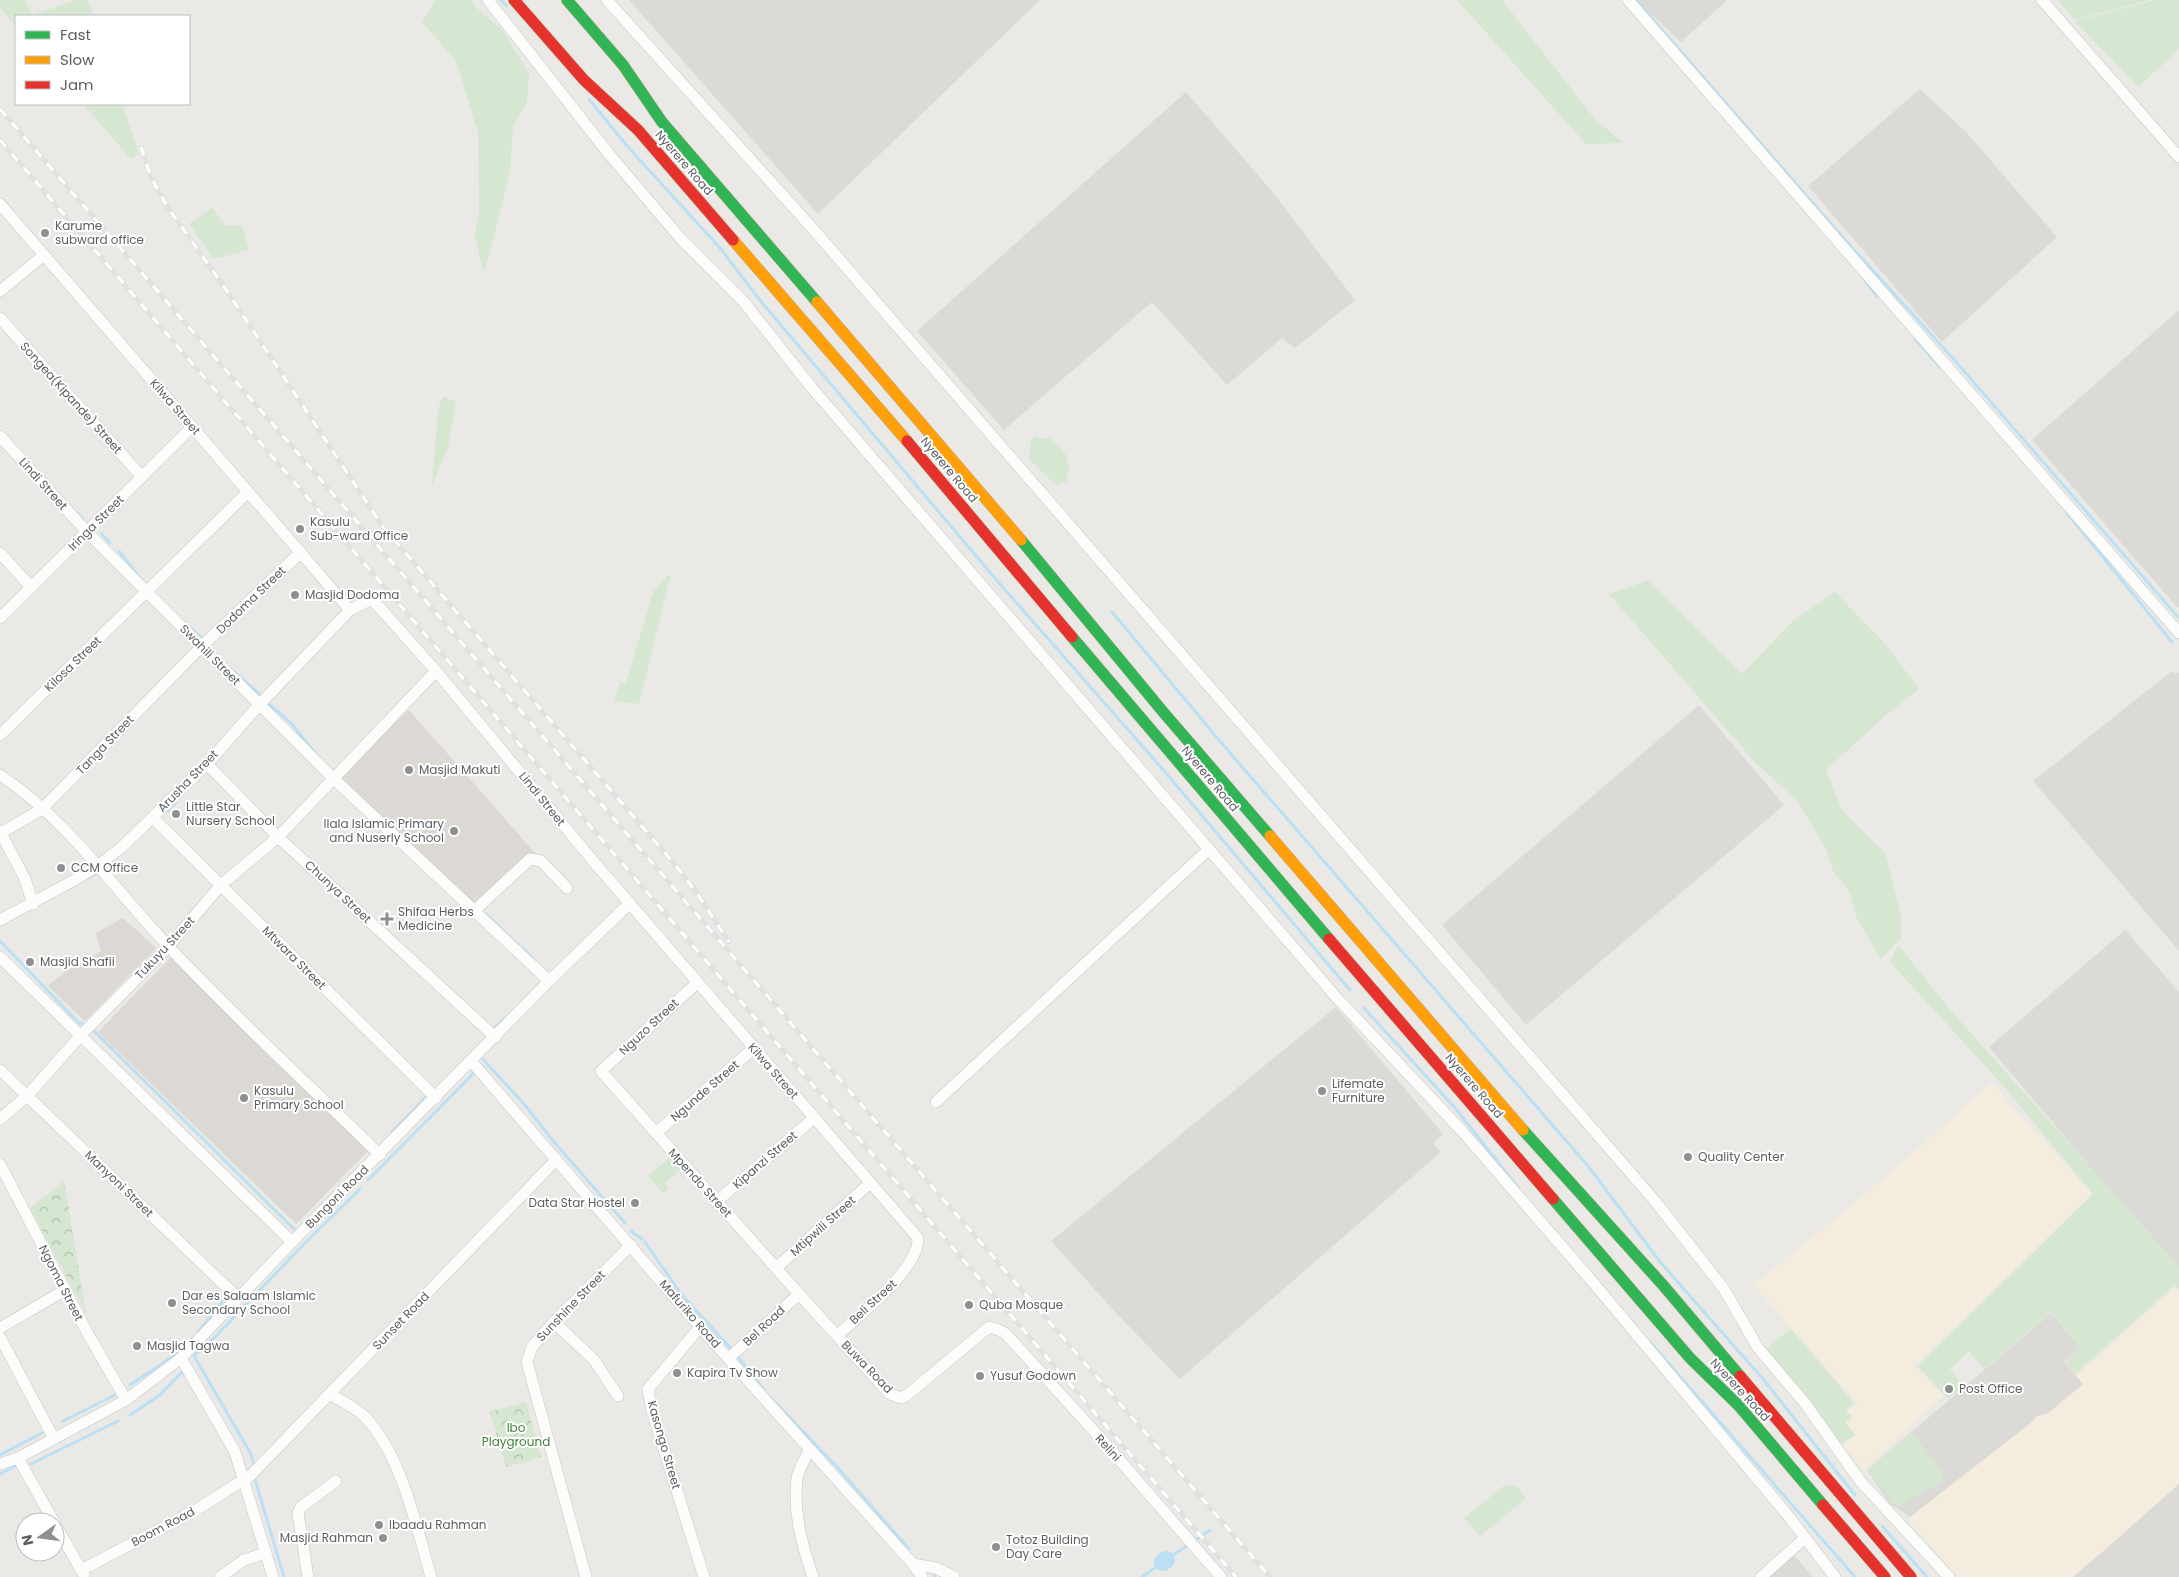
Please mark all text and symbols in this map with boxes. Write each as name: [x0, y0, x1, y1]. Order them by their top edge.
legend: [15, 15, 190, 105]
text: Fast: [60, 24, 91, 45]
text: Slow: [60, 49, 95, 70]
text: Jam: [60, 74, 94, 95]
street label: Nyerere Road: [651, 127, 717, 199]
place label: Karume subward office: [55, 217, 144, 248]
marker: Karume subward office: [39, 227, 51, 239]
street label: Songea(Kipande) Street: [17, 338, 126, 457]
street label: Kilwa Street: [146, 375, 205, 438]
street label: Nyerere Road: [917, 433, 982, 506]
street label: Lindi Street: [15, 454, 72, 514]
street label: Iringa Street: [64, 491, 127, 554]
place label: Kasulu Sub-ward Office: [310, 513, 408, 544]
marker: Kasulu Sub-ward Office: [294, 523, 306, 535]
street label: Dodoma Street: [212, 562, 289, 637]
place label: Masjid Dodoma: [305, 586, 399, 603]
marker: Masjid Dodoma: [289, 589, 301, 601]
street label: Swahili Street: [176, 620, 245, 689]
street label: Kilosa Street: [40, 632, 105, 695]
street label: Tanga Street: [72, 711, 137, 778]
street label: Nyerere Road: [1178, 742, 1243, 815]
street label: Arusha Street: [154, 746, 222, 816]
place label: Masjid Makuti: [419, 761, 501, 778]
marker: Masjid Makuti: [403, 764, 415, 776]
street label: Lindi Street: [515, 768, 570, 829]
place label: Little Star Nursery School: [186, 798, 275, 829]
marker: Little Star Nursery School: [170, 808, 182, 820]
place label: Ilala Islamic Primary and Nuserly School: [324, 815, 444, 846]
marker: Ilala Islamic Primary and Nuserly School: [448, 825, 460, 837]
street label: Chunya Street: [301, 856, 375, 927]
place label: CCM Office: [71, 859, 138, 876]
marker: CCM Office: [55, 862, 67, 874]
place label: Shifaa Herbs Medicine: [398, 903, 474, 934]
street label: Tukuyu Street: [131, 912, 198, 983]
marker: Shifaa Herbs Medicine: [380, 912, 394, 926]
street label: Mtwara Street: [259, 922, 330, 993]
place label: Masjid Shafii: [40, 953, 115, 970]
marker: Masjid Shafii: [24, 956, 36, 968]
street label: Nguzo Street: [615, 995, 682, 1059]
street label: Kilwa Street: [744, 1039, 803, 1102]
street label: Nyerere Road: [1441, 1050, 1507, 1122]
street label: Ngunde Street: [667, 1056, 743, 1125]
place label: Lifemate Furniture: [1332, 1075, 1385, 1106]
place label: Kasulu Primary School: [254, 1082, 344, 1113]
marker: Lifemate Furniture: [1316, 1085, 1328, 1097]
marker: Kasulu Primary School: [238, 1092, 250, 1104]
street label: Kipanzi Street: [729, 1127, 801, 1193]
street label: Mpendo Street: [665, 1144, 736, 1221]
street label: Manyoni Street: [81, 1146, 157, 1221]
place label: Quality Center: [1698, 1148, 1785, 1165]
marker: Quality Center: [1682, 1151, 1694, 1163]
street label: Bungoni Road: [301, 1161, 372, 1232]
street label: Mtipwili Street: [786, 1192, 859, 1260]
place label: Data Star Hostel: [529, 1194, 625, 1211]
marker: Data Star Hostel: [629, 1197, 641, 1209]
street label: Ngoma Street: [35, 1242, 88, 1324]
street label: Sunshine Street: [532, 1266, 609, 1345]
street label: Beli Street: [845, 1275, 900, 1328]
street label: Mafuriko Road: [656, 1276, 725, 1352]
place label: Dar es Salaam Islamic Secondary School: [182, 1287, 316, 1318]
street label: Sunset Road: [369, 1288, 433, 1353]
place label: Quba Mosque: [979, 1296, 1063, 1313]
marker: Dar es Salaam Islamic Secondary School: [166, 1297, 178, 1309]
marker: Quba Mosque: [963, 1299, 975, 1311]
street label: Bel Road: [739, 1302, 789, 1350]
place label: Masjid Tagwa: [147, 1337, 230, 1354]
street label: Buwa Road: [838, 1337, 897, 1397]
marker: Masjid Tagwa: [131, 1340, 143, 1352]
street label: Nyerere Road: [1707, 1354, 1774, 1425]
place label: Kapira Tv Show: [687, 1364, 778, 1381]
marker: Kapira Tv Show: [671, 1367, 683, 1379]
place label: Yusuf Godown: [990, 1367, 1076, 1384]
marker: Yusuf Godown: [974, 1370, 986, 1382]
place label: Post Office: [1959, 1380, 2022, 1397]
marker: Post Office: [1943, 1383, 1955, 1395]
street label: Kasongo Street: [644, 1399, 685, 1491]
park label: Ibo Playground: [482, 1419, 550, 1450]
street label: Relini: [1092, 1430, 1125, 1465]
street label: Boom Road: [128, 1503, 197, 1550]
north arrow: [15, 1512, 65, 1562]
place label: Ibaadu Rahman: [389, 1516, 487, 1533]
marker: Ibaadu Rahman: [373, 1519, 385, 1531]
place label: Masjid Rahman: [280, 1529, 373, 1546]
place label: Totoz Building Day Care: [1006, 1531, 1089, 1562]
marker: Masjid Rahman: [377, 1532, 389, 1544]
text: N: [16, 1533, 38, 1548]
marker: Totoz Building Day Care: [990, 1541, 1002, 1553]

